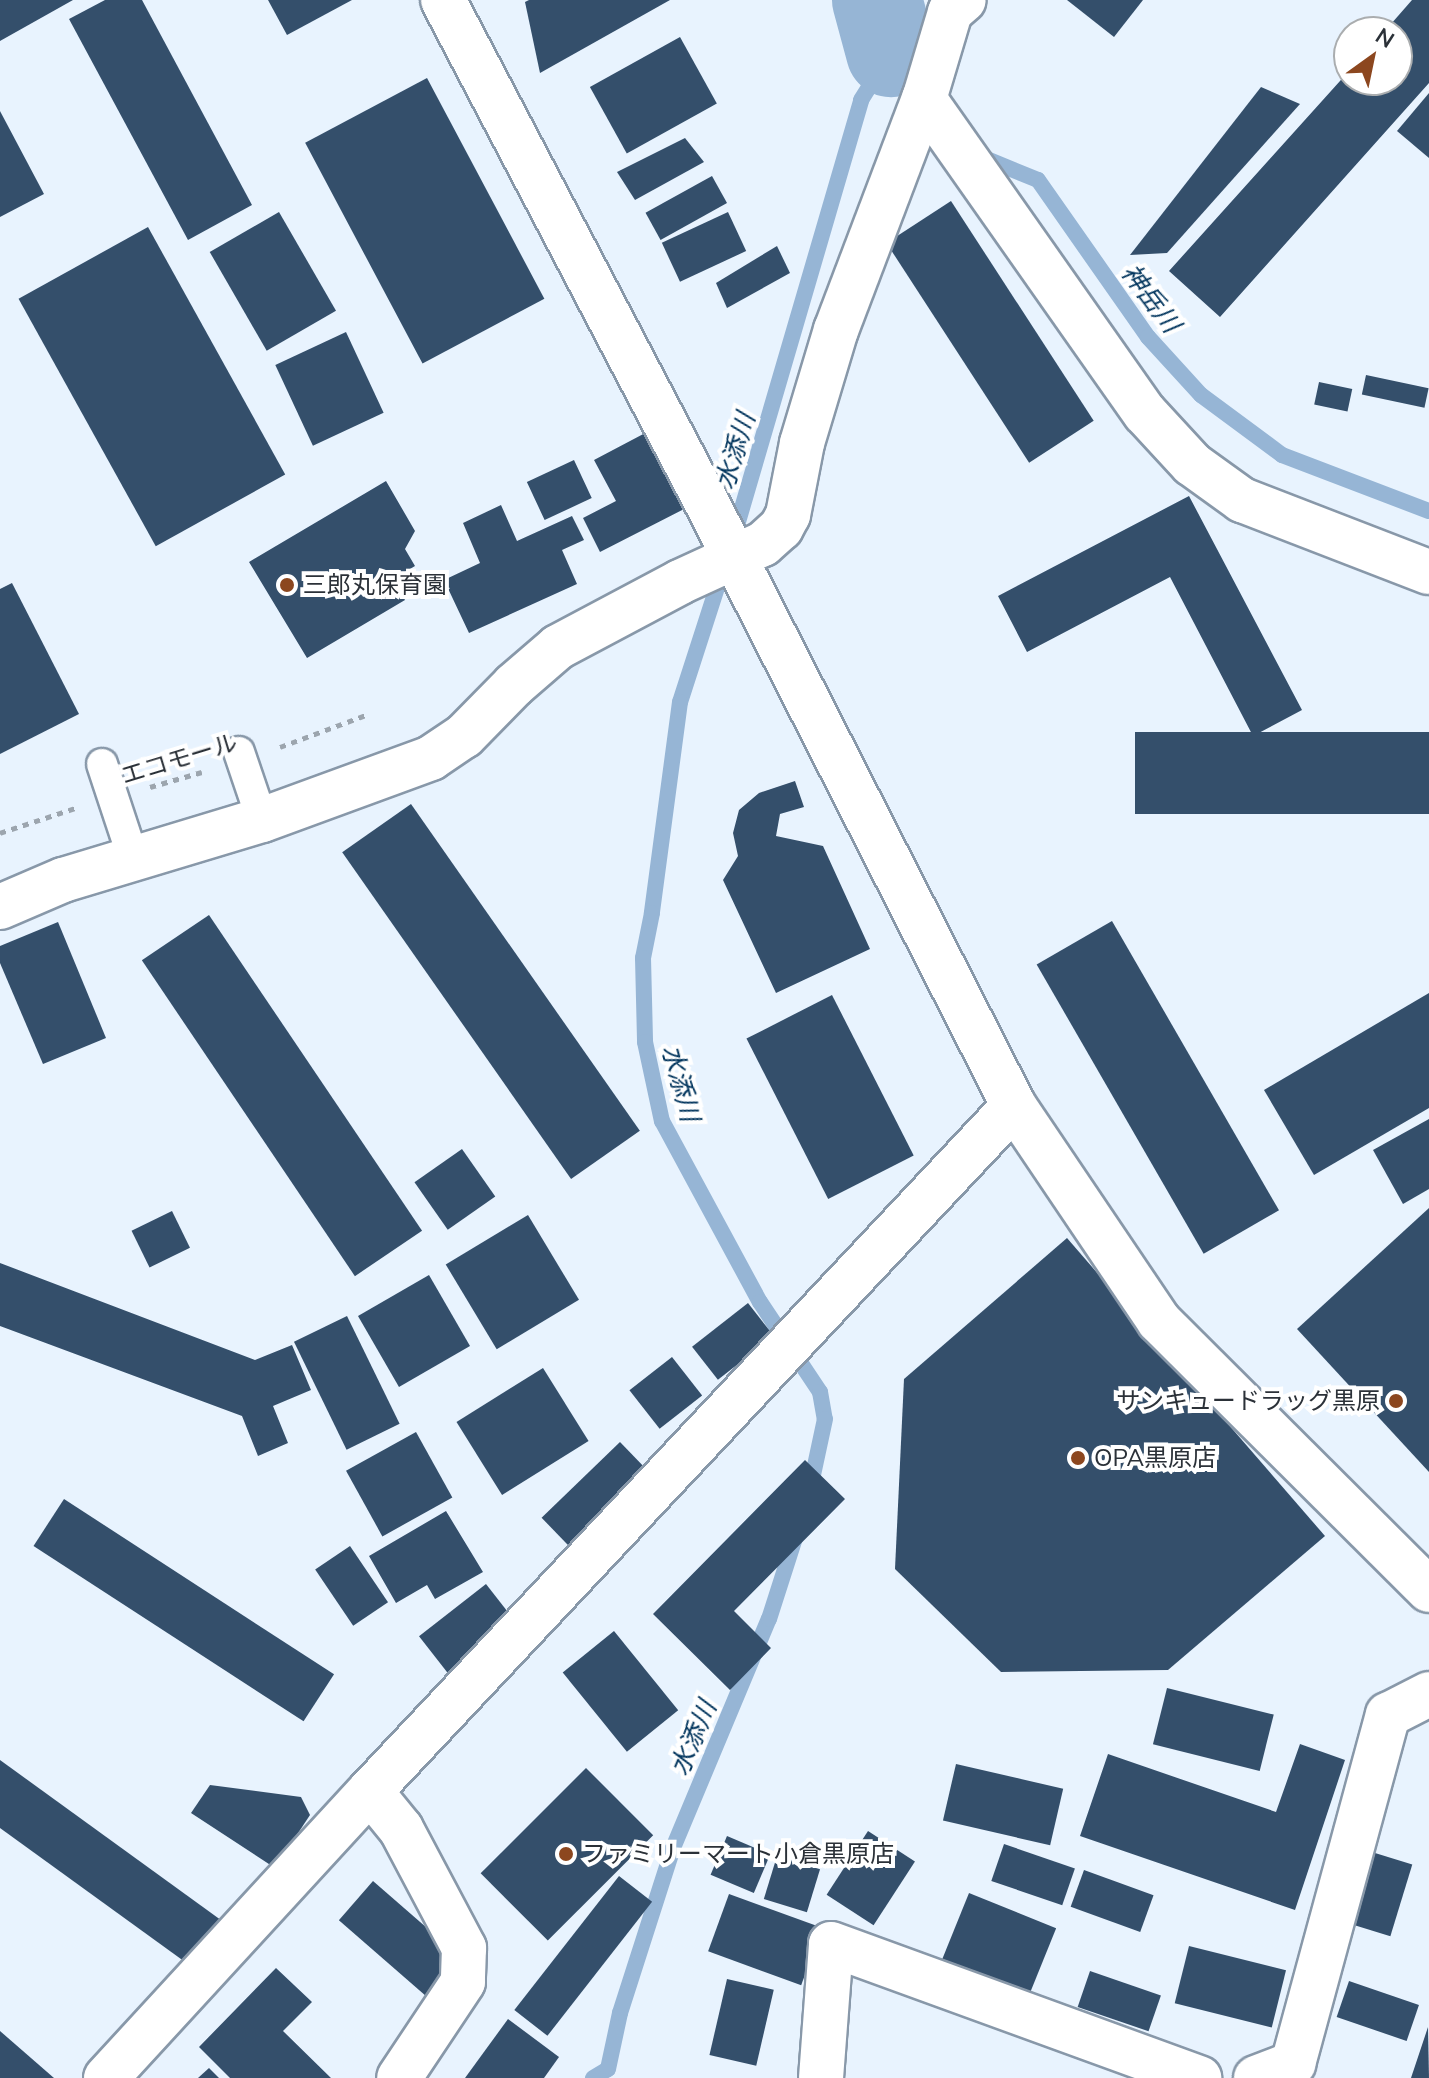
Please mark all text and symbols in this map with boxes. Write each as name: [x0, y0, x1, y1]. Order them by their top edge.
north arrow: [1333, 16, 1413, 96]
text: N: [1370, 21, 1400, 54]
water label: 神岳川: [1115, 257, 1187, 339]
water label: 水添川: [709, 409, 761, 493]
place label: 三郎丸保育園: [303, 571, 447, 599]
marker: 三郎丸保育園: [278, 576, 296, 594]
street label: エコモール: [117, 728, 241, 790]
water label: 水添川: [656, 1041, 706, 1125]
place label: サンキュードラッグ黒原: [1116, 1387, 1380, 1415]
marker: サンキュードラッグ黒原: [1387, 1392, 1405, 1410]
place label: OPA黒原店: [1094, 1444, 1216, 1472]
marker: OPA黒原店: [1069, 1449, 1087, 1467]
water label: 水添川: [663, 1696, 723, 1780]
place label: ファミリーマート小倉黒原店: [582, 1840, 894, 1868]
marker: ファミリーマート小倉黒原店: [557, 1845, 575, 1863]

